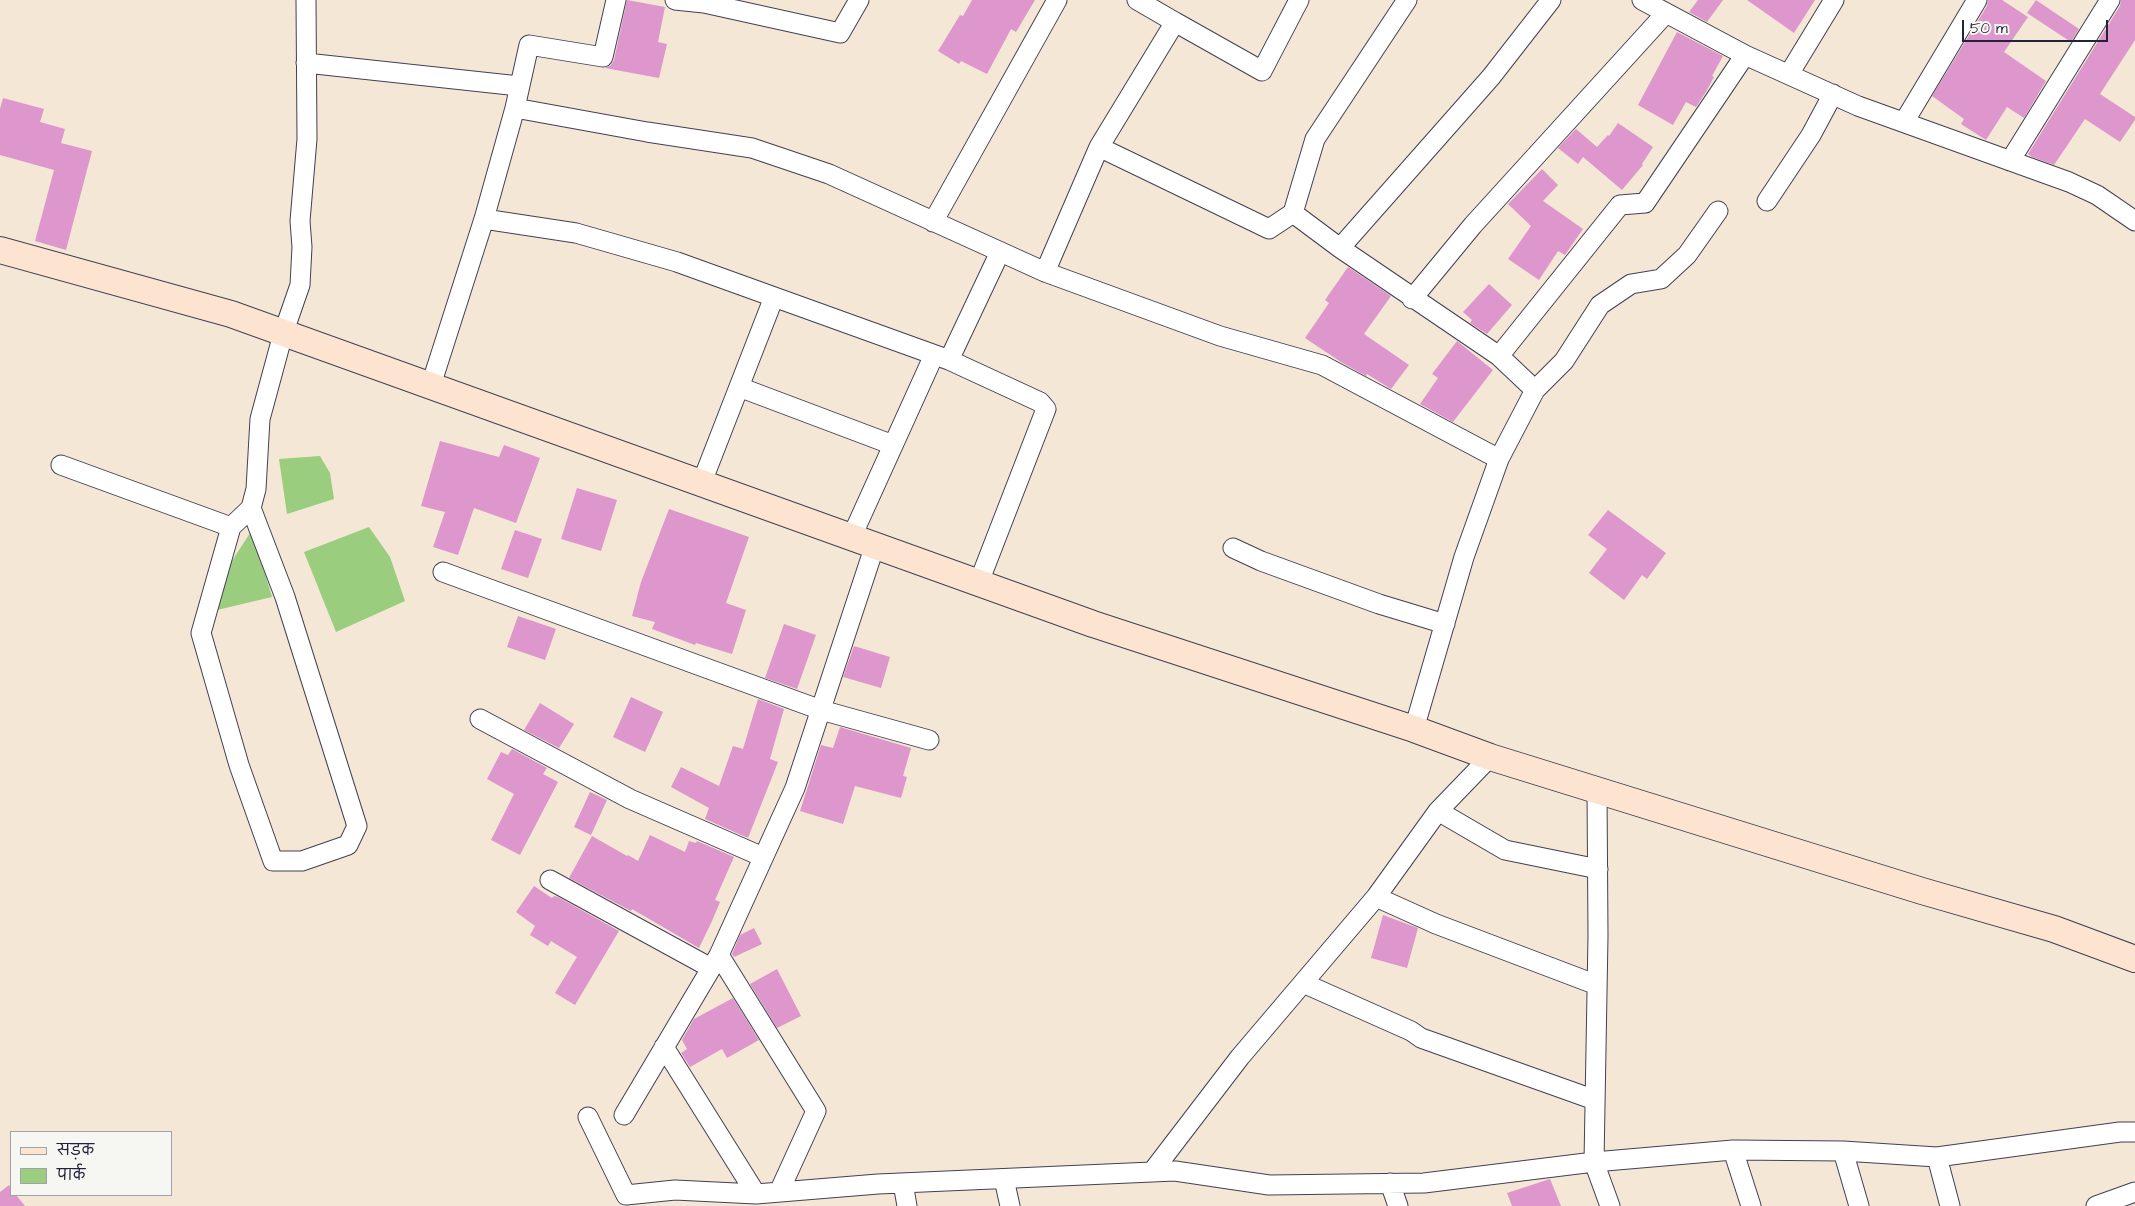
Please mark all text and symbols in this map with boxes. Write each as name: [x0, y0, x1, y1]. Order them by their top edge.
scale bar: [1965, 10, 2111, 42]
text: 50 m: [1970, 18, 2008, 39]
legend: [10, 1131, 172, 1196]
text: सड़क: [57, 1140, 94, 1161]
text: पार्क: [57, 1165, 85, 1186]

